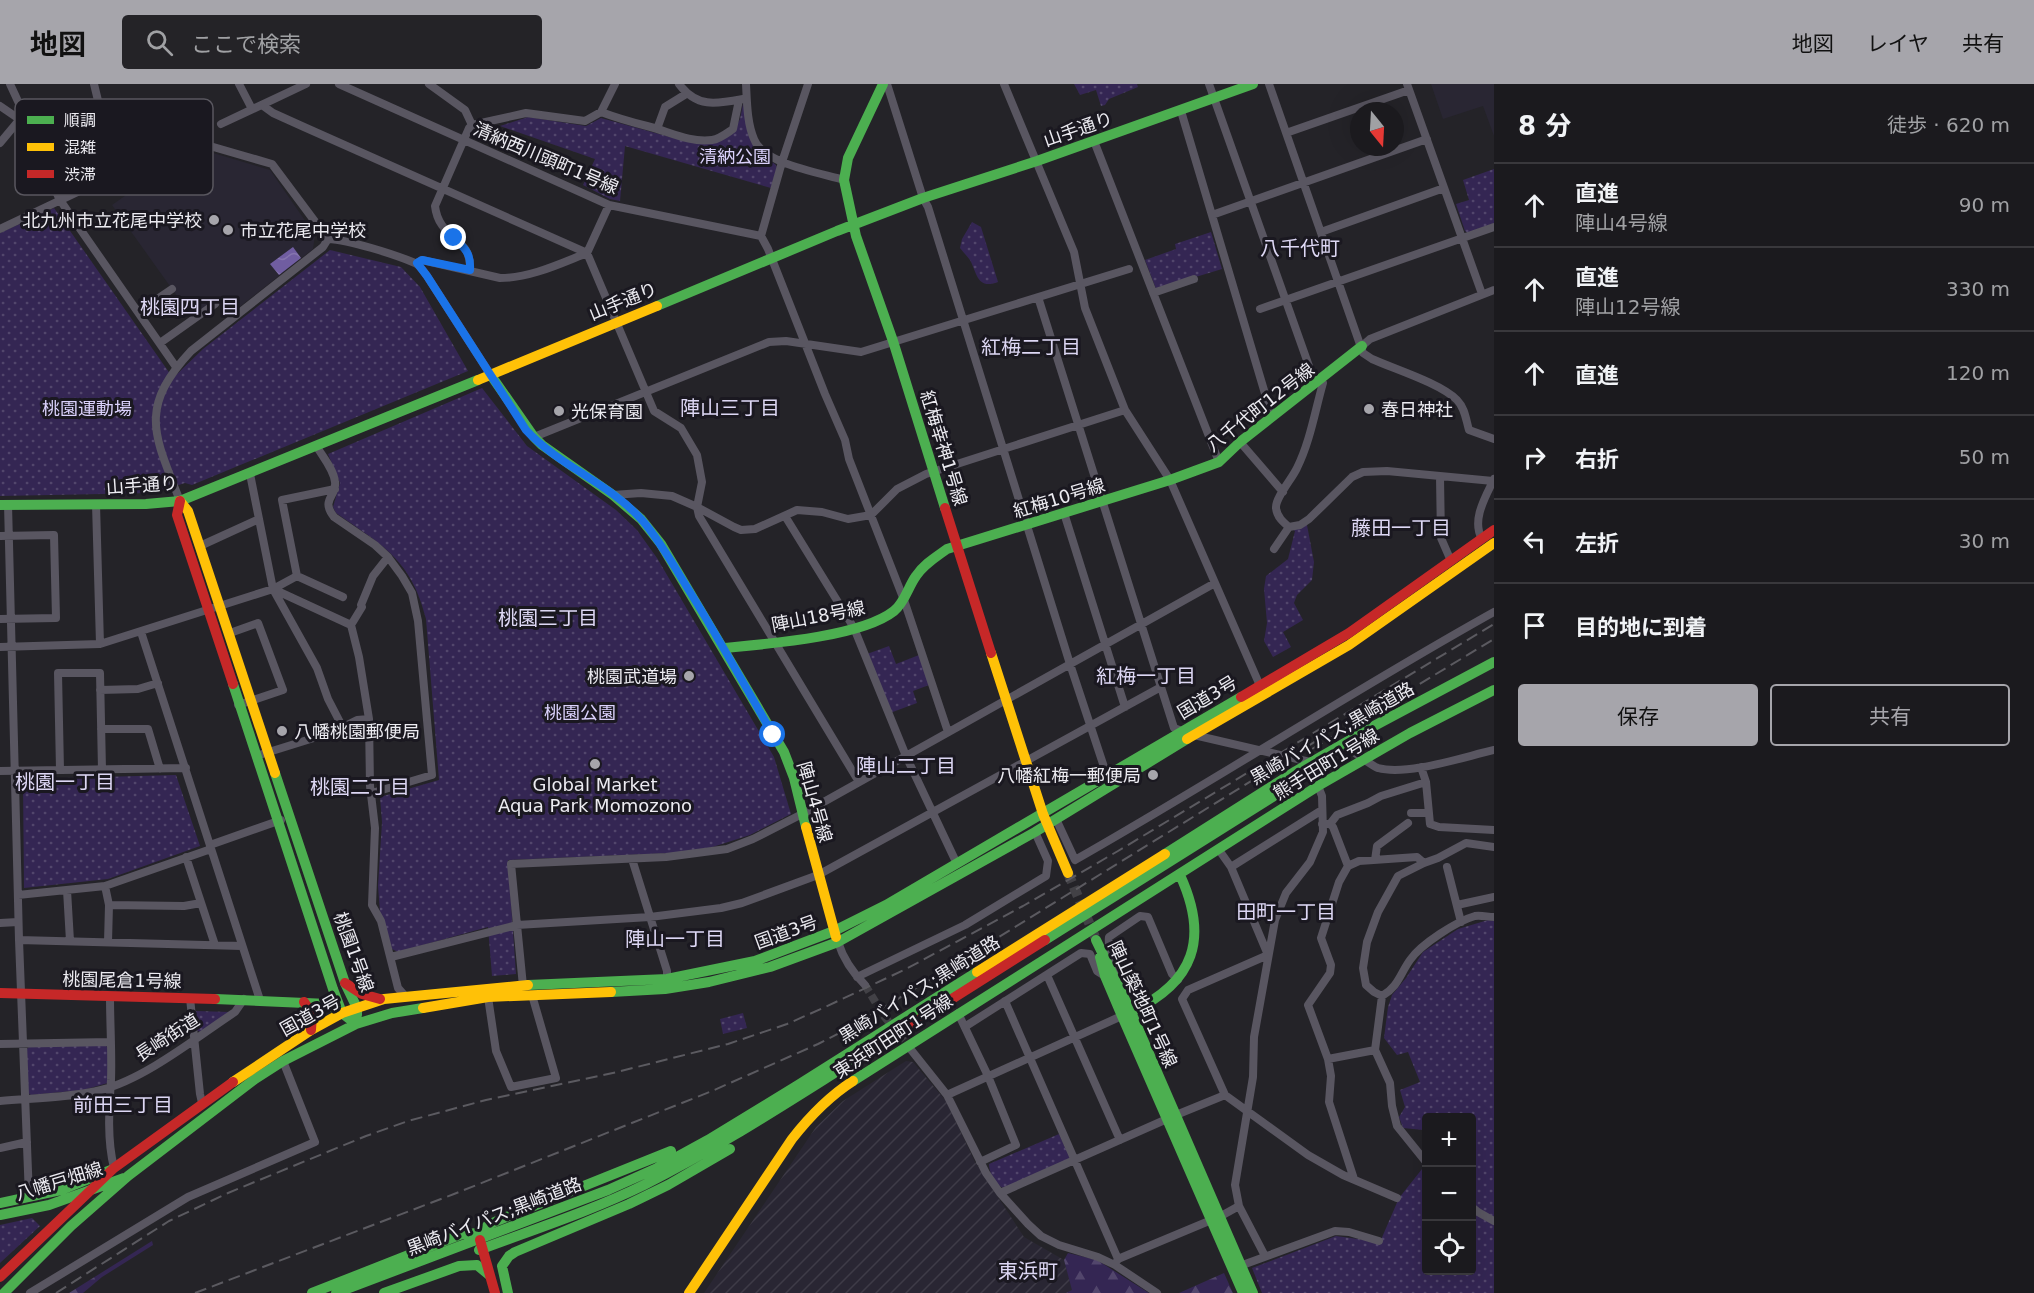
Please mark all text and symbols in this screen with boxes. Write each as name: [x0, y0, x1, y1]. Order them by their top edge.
search box: [122, 15, 542, 69]
icon: search: [143, 26, 176, 59]
text: 地図: [30, 28, 86, 61]
text: ここで検索: [191, 32, 301, 57]
text: 地図: [1792, 32, 1834, 56]
text: レイヤ: [1867, 32, 1929, 56]
text: 共有: [1962, 32, 2004, 56]
legend: [15, 99, 213, 195]
north arrow: [1350, 102, 1404, 156]
street label: 山手通り: [1041, 107, 1115, 151]
text: 順調: [64, 111, 96, 130]
text: 8 分: [1518, 111, 1571, 141]
text: 徒歩 · 620 m: [1887, 113, 2010, 137]
street label: 清納西川頭町1号線: [470, 118, 622, 198]
text: 混雑: [64, 138, 96, 157]
park label: 清納公園: [699, 146, 771, 167]
text: 渋滞: [64, 165, 96, 184]
text: 直進: [1575, 181, 1619, 206]
icon: ahead: [1518, 189, 1551, 222]
text: 90 m: [1959, 193, 2010, 217]
place label: 北九州市立花尾中学校: [22, 210, 202, 231]
text: 陣山4号線: [1575, 211, 1668, 235]
marker: 北九州市立花尾中学校: [207, 213, 221, 227]
place label: 市立花尾中学校: [240, 220, 366, 241]
marker: 市立花尾中学校: [221, 223, 235, 237]
route end: [440, 224, 466, 250]
district label: 八千代町: [1260, 236, 1340, 260]
text: 直進: [1575, 265, 1619, 290]
icon: ahead: [1518, 273, 1551, 306]
text: 330 m: [1946, 277, 2010, 301]
street label: 山手通り: [586, 278, 660, 324]
district label: 桃園四丁目: [140, 295, 240, 319]
text: 陣山12号線: [1575, 295, 1680, 319]
district label: 紅梅二丁目: [981, 335, 1081, 359]
icon: ahead: [1518, 357, 1551, 390]
street label: 八千代町12号線: [1202, 358, 1318, 456]
text: 120 m: [1946, 361, 2010, 385]
text: 直進: [1575, 363, 1619, 388]
street label: 紅梅幸神1号線: [916, 388, 972, 508]
district label: 陣山三丁目: [680, 396, 780, 420]
park label: 桃園運動場: [42, 398, 132, 419]
place label: 春日神社: [1381, 399, 1453, 420]
place label: 光保育園: [571, 401, 643, 422]
marker: 春日神社: [1362, 402, 1376, 416]
marker: 光保育園: [552, 404, 566, 418]
icon: right: [1518, 441, 1551, 474]
text: 50 m: [1959, 445, 2010, 469]
text: 右折: [1575, 447, 1619, 472]
street label: 山手通り: [105, 472, 179, 498]
street label: 紅梅10号線: [1011, 474, 1107, 522]
district label: 藤田一丁目: [1351, 516, 1451, 540]
icon: left: [1518, 525, 1551, 558]
text: 30 m: [1959, 529, 2010, 553]
text: 左折: [1575, 531, 1619, 556]
street label: 陣山18号線: [769, 597, 867, 635]
district label: 桃園三丁目: [498, 606, 598, 630]
icon: arrive: [1518, 609, 1551, 642]
text: 目的地に到着: [1575, 615, 1707, 640]
district label: 紅梅一丁目: [1096, 664, 1196, 688]
place label: 桃園武道場: [587, 666, 677, 687]
marker: 桃園武道場: [682, 669, 696, 683]
street label: 国道3号: [1174, 671, 1240, 723]
street label: 黒崎バイパス;黒崎道路: [1246, 677, 1418, 789]
button: 保存: [1518, 684, 1758, 746]
button: 共有: [1770, 684, 2010, 746]
park label: 桃園公園: [544, 702, 616, 723]
place label: 八幡桃園郵便局: [294, 721, 420, 742]
route start: [759, 721, 785, 747]
marker: 八幡桃園郵便局: [275, 724, 289, 738]
street label: 熊手田町1号線: [1269, 724, 1383, 804]
district label: 陣山二丁目: [856, 754, 956, 778]
marker: Global Market Aqua Park Momozono: [588, 757, 602, 771]
street label: 陣山4号線: [793, 759, 837, 845]
place label: 八幡紅梅一郵便局: [997, 765, 1141, 786]
marker: 八幡紅梅一郵便局: [1146, 768, 1160, 782]
district label: 桃園一丁目: [15, 770, 115, 794]
place label: Global Market Aqua Park Momozono: [498, 774, 692, 816]
district label: 桃園二丁目: [310, 775, 410, 799]
district label: 田町一丁目: [1236, 900, 1336, 924]
street label: 桃園1号線: [330, 909, 378, 995]
street label: 国道3号: [752, 911, 820, 953]
district label: 陣山一丁目: [625, 927, 725, 951]
street label: 黒崎バイパス;黒崎道路: [835, 931, 1003, 1047]
street label: 陣山築地町1号線: [1104, 937, 1182, 1071]
street label: 桃園尾倉1号線: [62, 968, 182, 992]
street label: 国道3号: [276, 990, 344, 1040]
street label: 東浜町田町1号線: [830, 990, 956, 1082]
street label: 長崎街道: [131, 1009, 203, 1065]
district label: 前田三丁目: [73, 1093, 173, 1117]
map controls: [1422, 1113, 1476, 1275]
button: +: [1422, 1113, 1476, 1167]
street label: 八幡戸畑線: [13, 1158, 105, 1204]
button: −: [1422, 1167, 1476, 1221]
street label: 黒崎バイパス;黒崎道路: [404, 1173, 584, 1259]
button: locate: [1422, 1221, 1476, 1275]
district label: 東浜町: [998, 1259, 1058, 1283]

